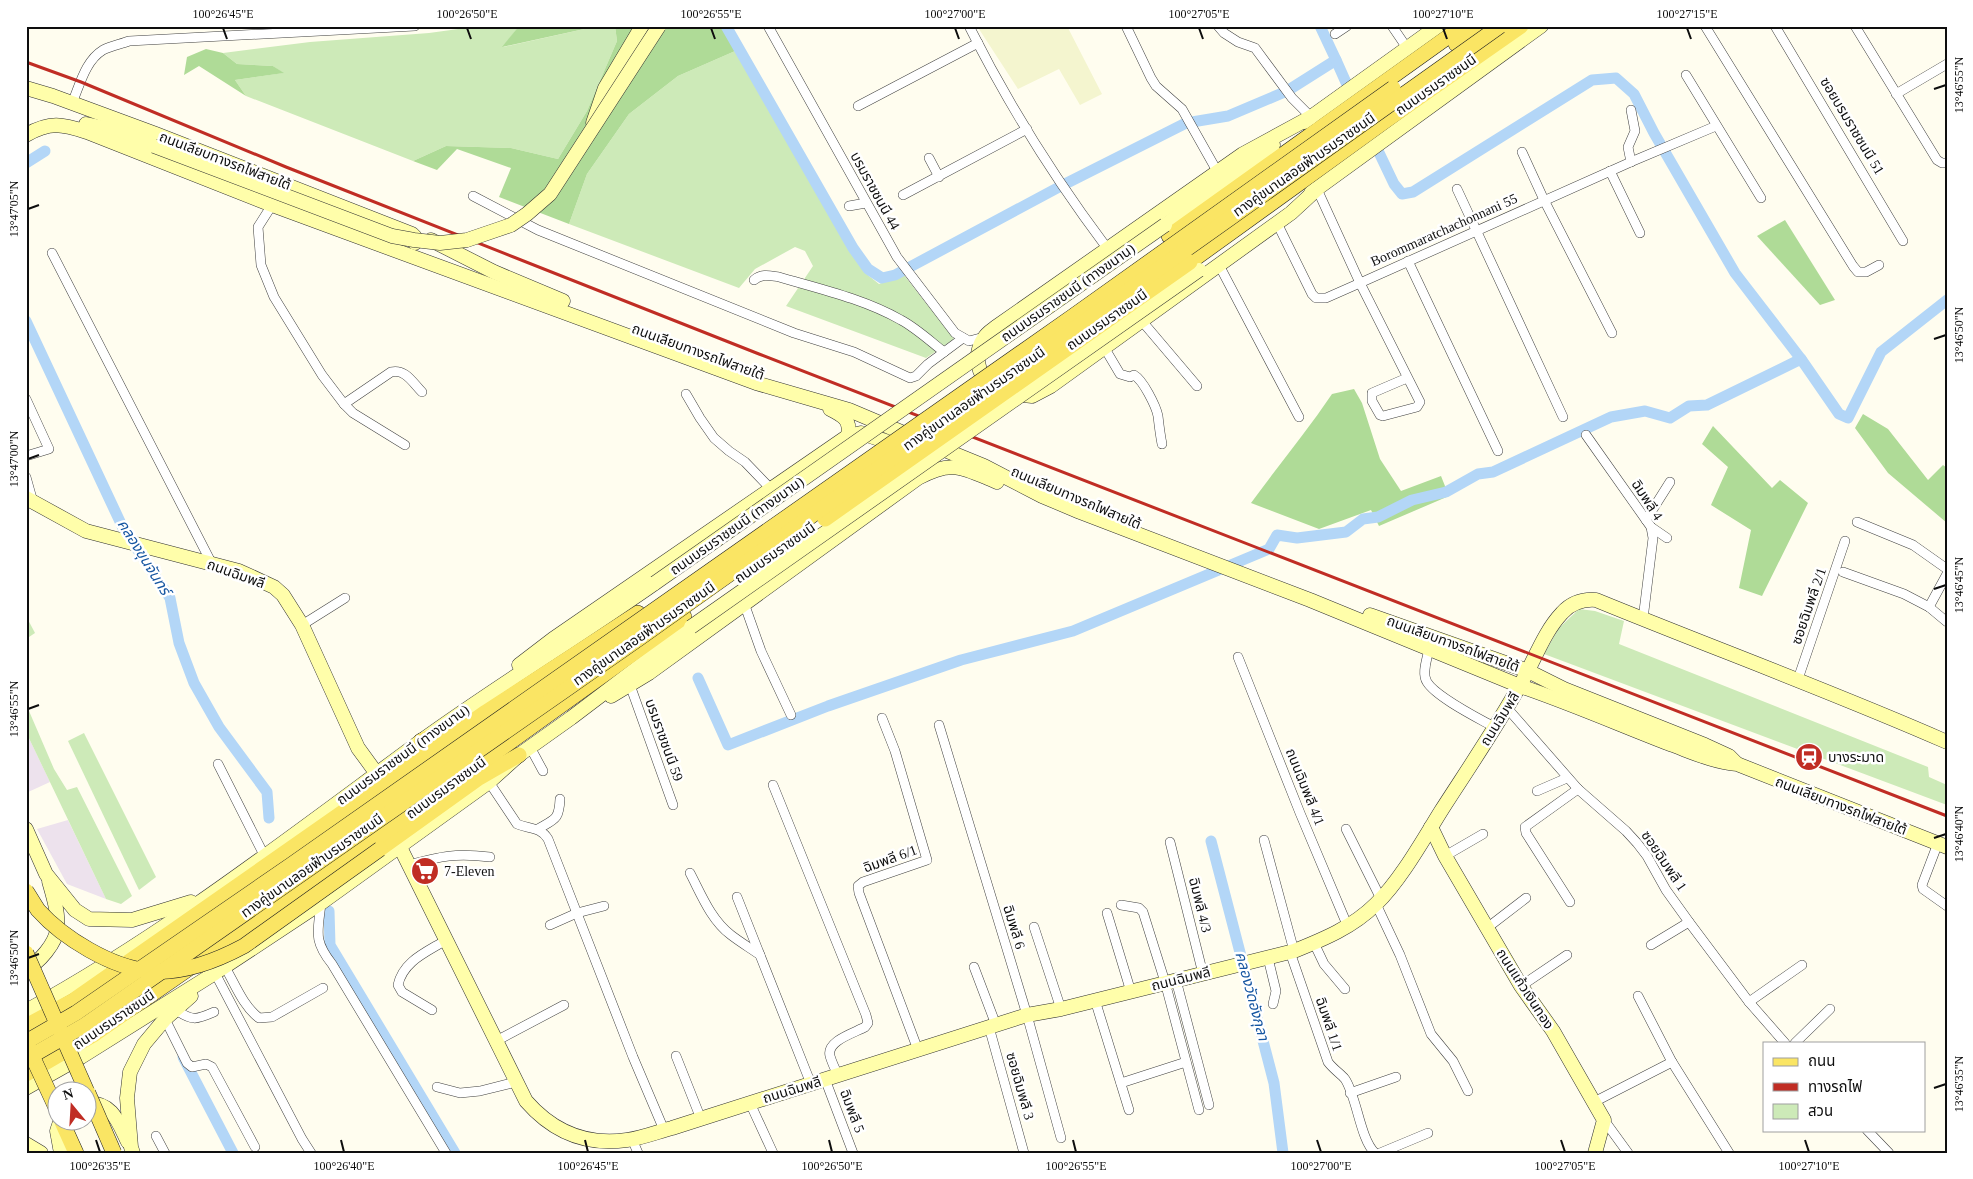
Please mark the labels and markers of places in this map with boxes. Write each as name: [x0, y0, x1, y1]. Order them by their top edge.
station icon: บางระมาด: [1794, 742, 1824, 772]
place label: บางระมาด: [1828, 750, 1884, 765]
supermarket icon: 7-Eleven: [410, 856, 440, 886]
place label: 7-Eleven: [444, 864, 495, 879]

